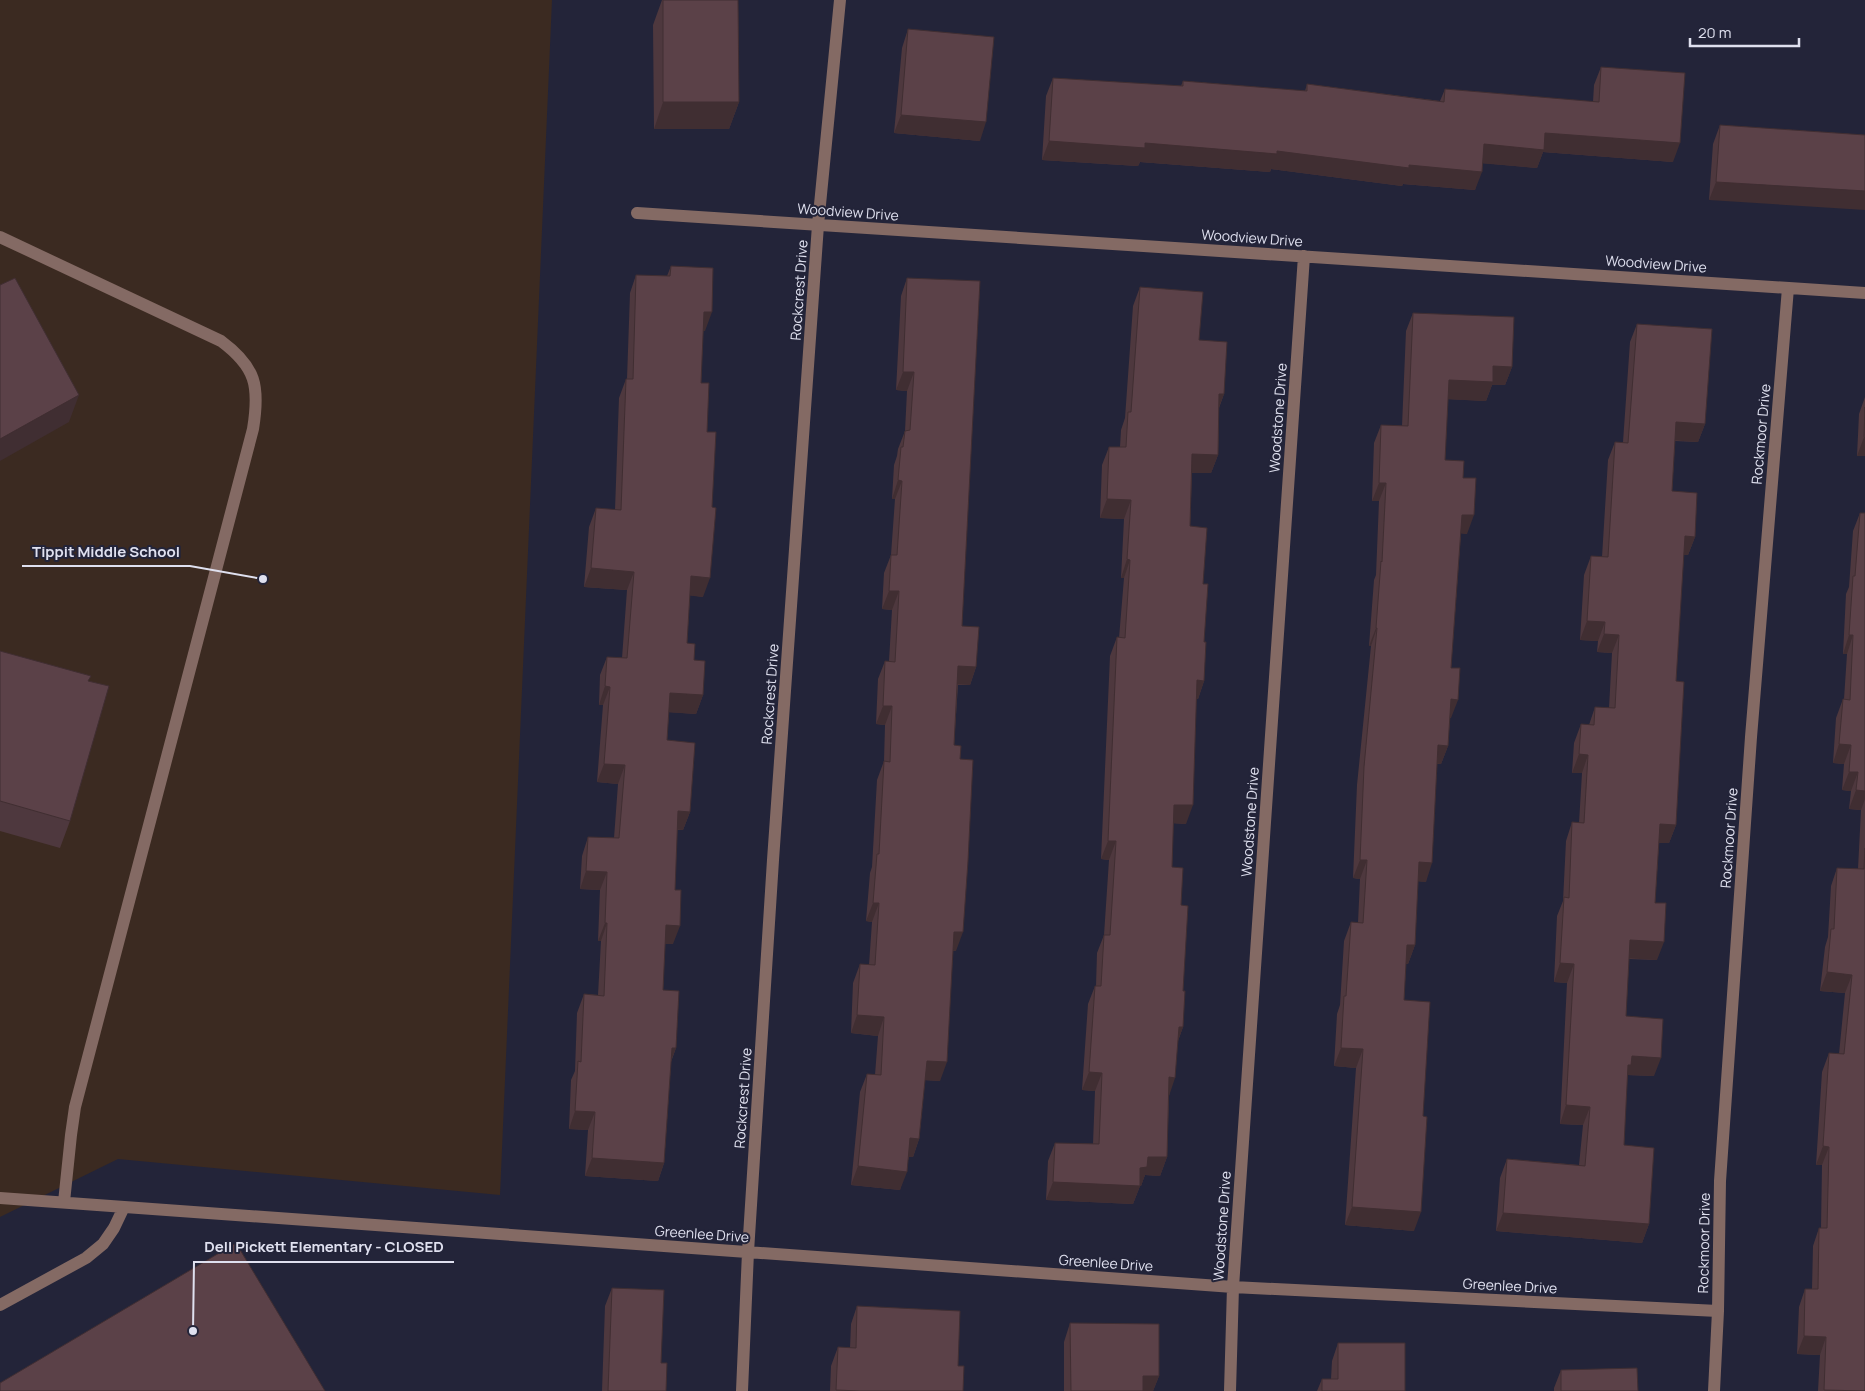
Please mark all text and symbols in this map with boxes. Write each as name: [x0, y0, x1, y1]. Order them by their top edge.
scale bar: [1690, 15, 1799, 47]
text: 20 m: [1698, 22, 1731, 43]
street label: Woodview Drive: [797, 198, 899, 225]
street label: Woodview Drive: [1201, 224, 1303, 251]
street label: Rockcrest Drive: [786, 239, 812, 341]
street label: Woodview Drive: [1605, 250, 1707, 277]
street label: Woodstone Drive: [1264, 362, 1291, 474]
street label: Rockmoor Drive: [1747, 383, 1774, 485]
callout: Tippit Middle School: [22, 536, 190, 566]
text: Tippit Middle School: [32, 541, 180, 562]
street label: Rockcrest Drive: [757, 643, 783, 745]
street label: Woodstone Drive: [1236, 766, 1263, 878]
street label: Rockmoor Drive: [1716, 787, 1741, 889]
street label: Rockcrest Drive: [730, 1047, 756, 1149]
street label: Woodstone Drive: [1208, 1170, 1235, 1282]
street label: Rockmoor Drive: [1693, 1192, 1714, 1294]
street label: Greenlee Drive: [654, 1221, 750, 1246]
callout: Dell Pickett Elementary - CLOSED: [194, 1232, 454, 1262]
text: Dell Pickett Elementary - CLOSED: [204, 1236, 444, 1257]
street label: Greenlee Drive: [1058, 1250, 1154, 1275]
street label: Greenlee Drive: [1462, 1274, 1558, 1297]

